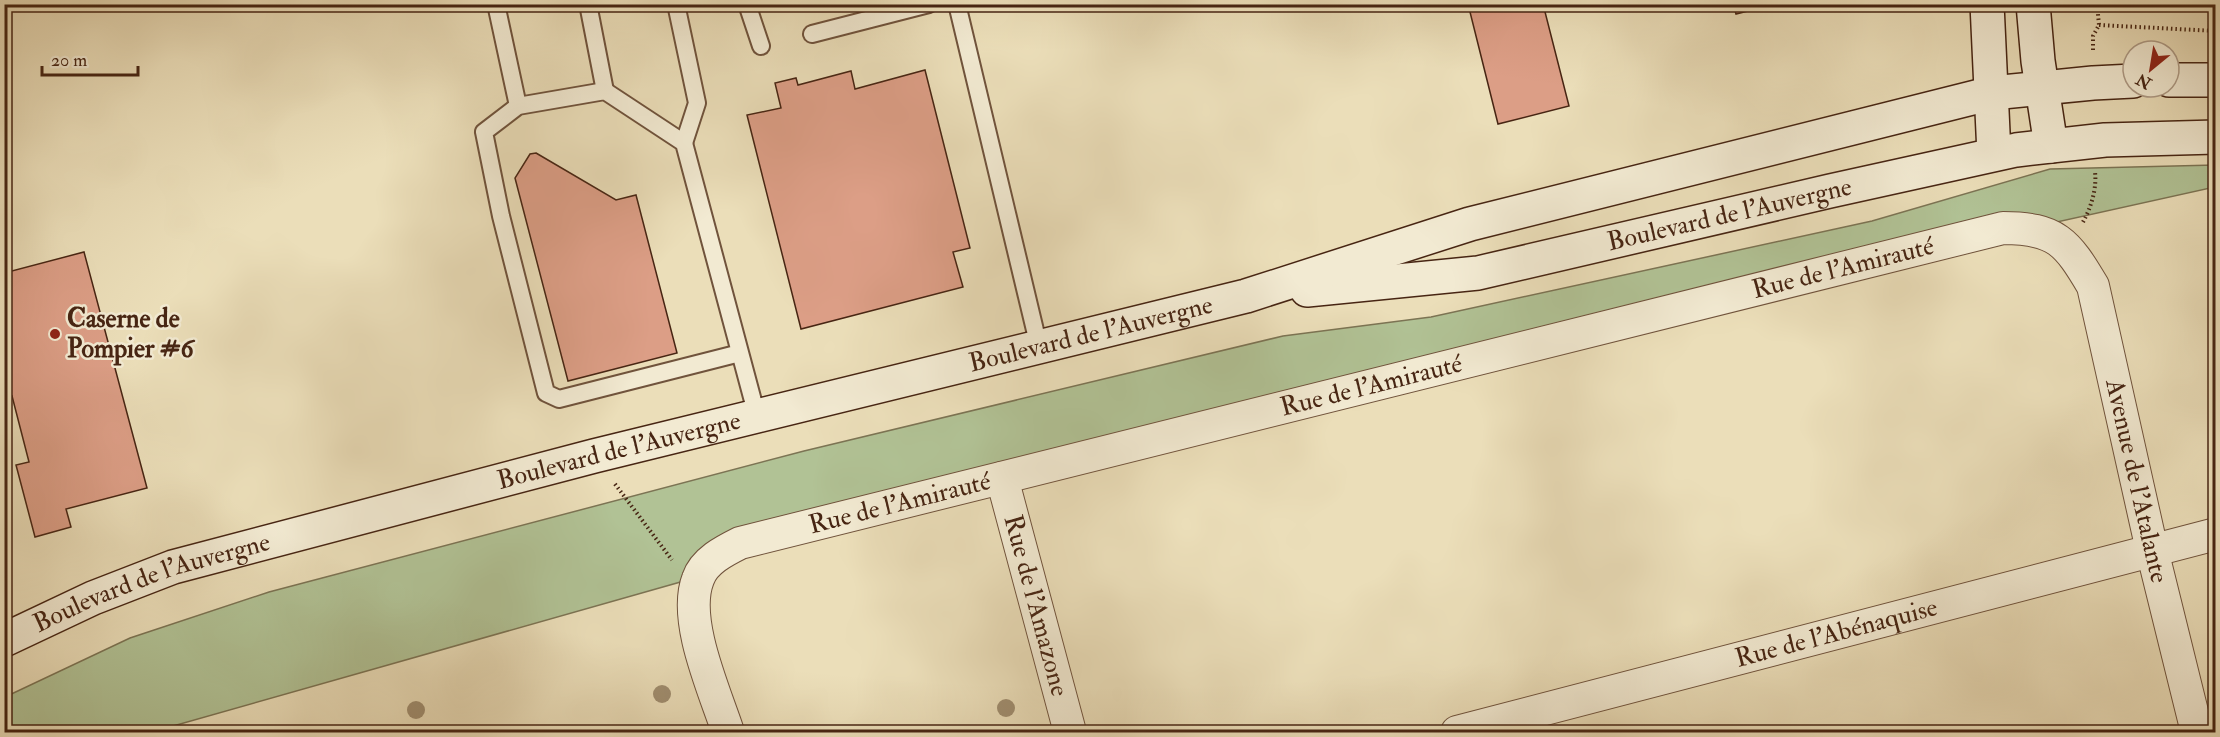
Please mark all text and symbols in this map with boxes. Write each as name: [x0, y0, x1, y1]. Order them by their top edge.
scale bar: [42, 39, 138, 77]
north arrow: [2121, 39, 2181, 99]
text: 20 m: [51, 49, 87, 72]
text: N: [2132, 69, 2156, 94]
street label: Boulevard de l'Auvergne: [1604, 171, 1855, 258]
street label: Rue de l'Amirauté: [1749, 230, 1937, 306]
street label: Boulevard de l'Auvergne: [965, 289, 1216, 379]
place label: Caserne de Pompier #6: [67, 303, 196, 366]
marker: Caserne de Pompier #6: [48, 327, 62, 341]
street label: Rue de l'Amirauté: [1277, 347, 1466, 424]
street label: Avenue de l'Atalante: [2098, 375, 2176, 586]
street label: Boulevard de l'Auvergne: [494, 405, 744, 497]
street label: Rue de l'Amirauté: [805, 465, 994, 541]
street label: Rue de l'Amazone: [997, 511, 1076, 700]
street label: Boulevard de l'Auvergne: [28, 526, 274, 640]
street label: Rue de l'Abénaquise: [1732, 591, 1941, 675]

